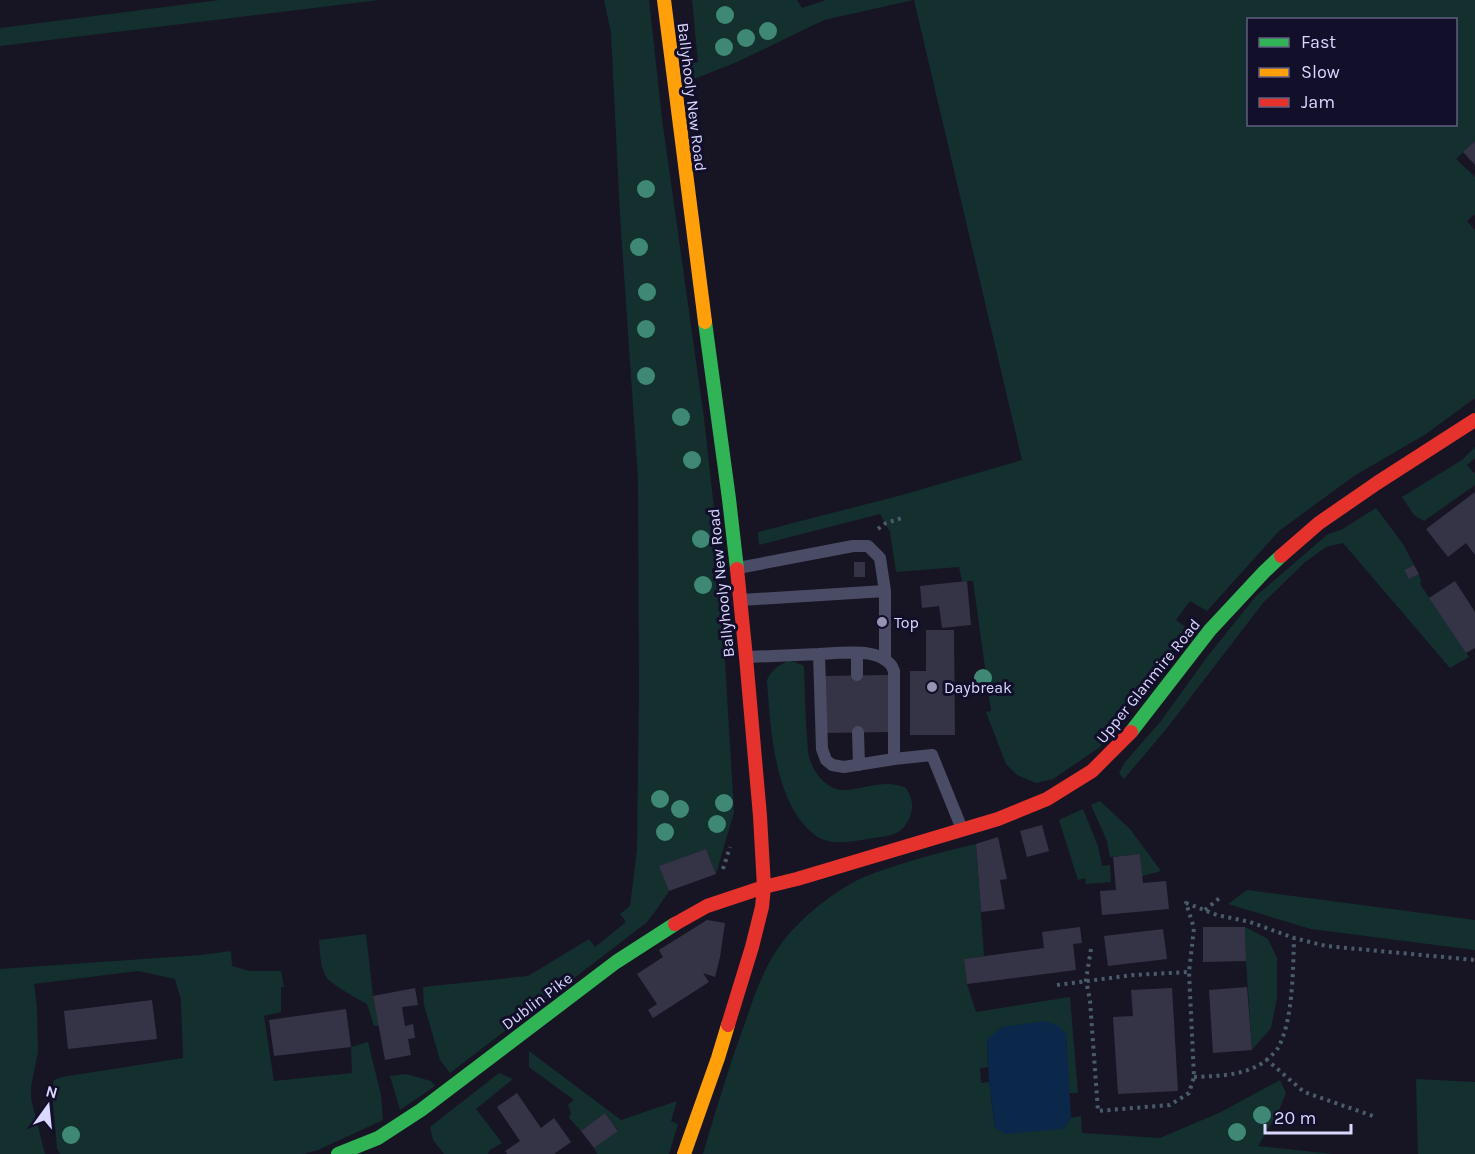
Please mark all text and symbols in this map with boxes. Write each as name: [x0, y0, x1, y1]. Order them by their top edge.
legend: [1247, 18, 1457, 126]
street label: Ballyhooly New Road: [673, 22, 711, 172]
text: Fast: [1301, 31, 1336, 53]
text: Slow: [1301, 61, 1340, 83]
text: Jam: [1301, 91, 1335, 113]
street label: Ballyhooly New Road: [704, 508, 738, 658]
place label: Top: [894, 613, 919, 632]
marker: Top: [875, 615, 889, 629]
street label: Upper Glanmire Road: [1092, 615, 1204, 747]
place label: Daybreak: [944, 678, 1012, 697]
marker: Daybreak: [925, 680, 939, 694]
street label: Dublin Pike: [498, 968, 576, 1034]
north arrow: [18, 1076, 78, 1136]
text: N: [44, 1081, 60, 1103]
scale bar: [1265, 1097, 1350, 1135]
text: 20 m: [1274, 1107, 1316, 1129]

